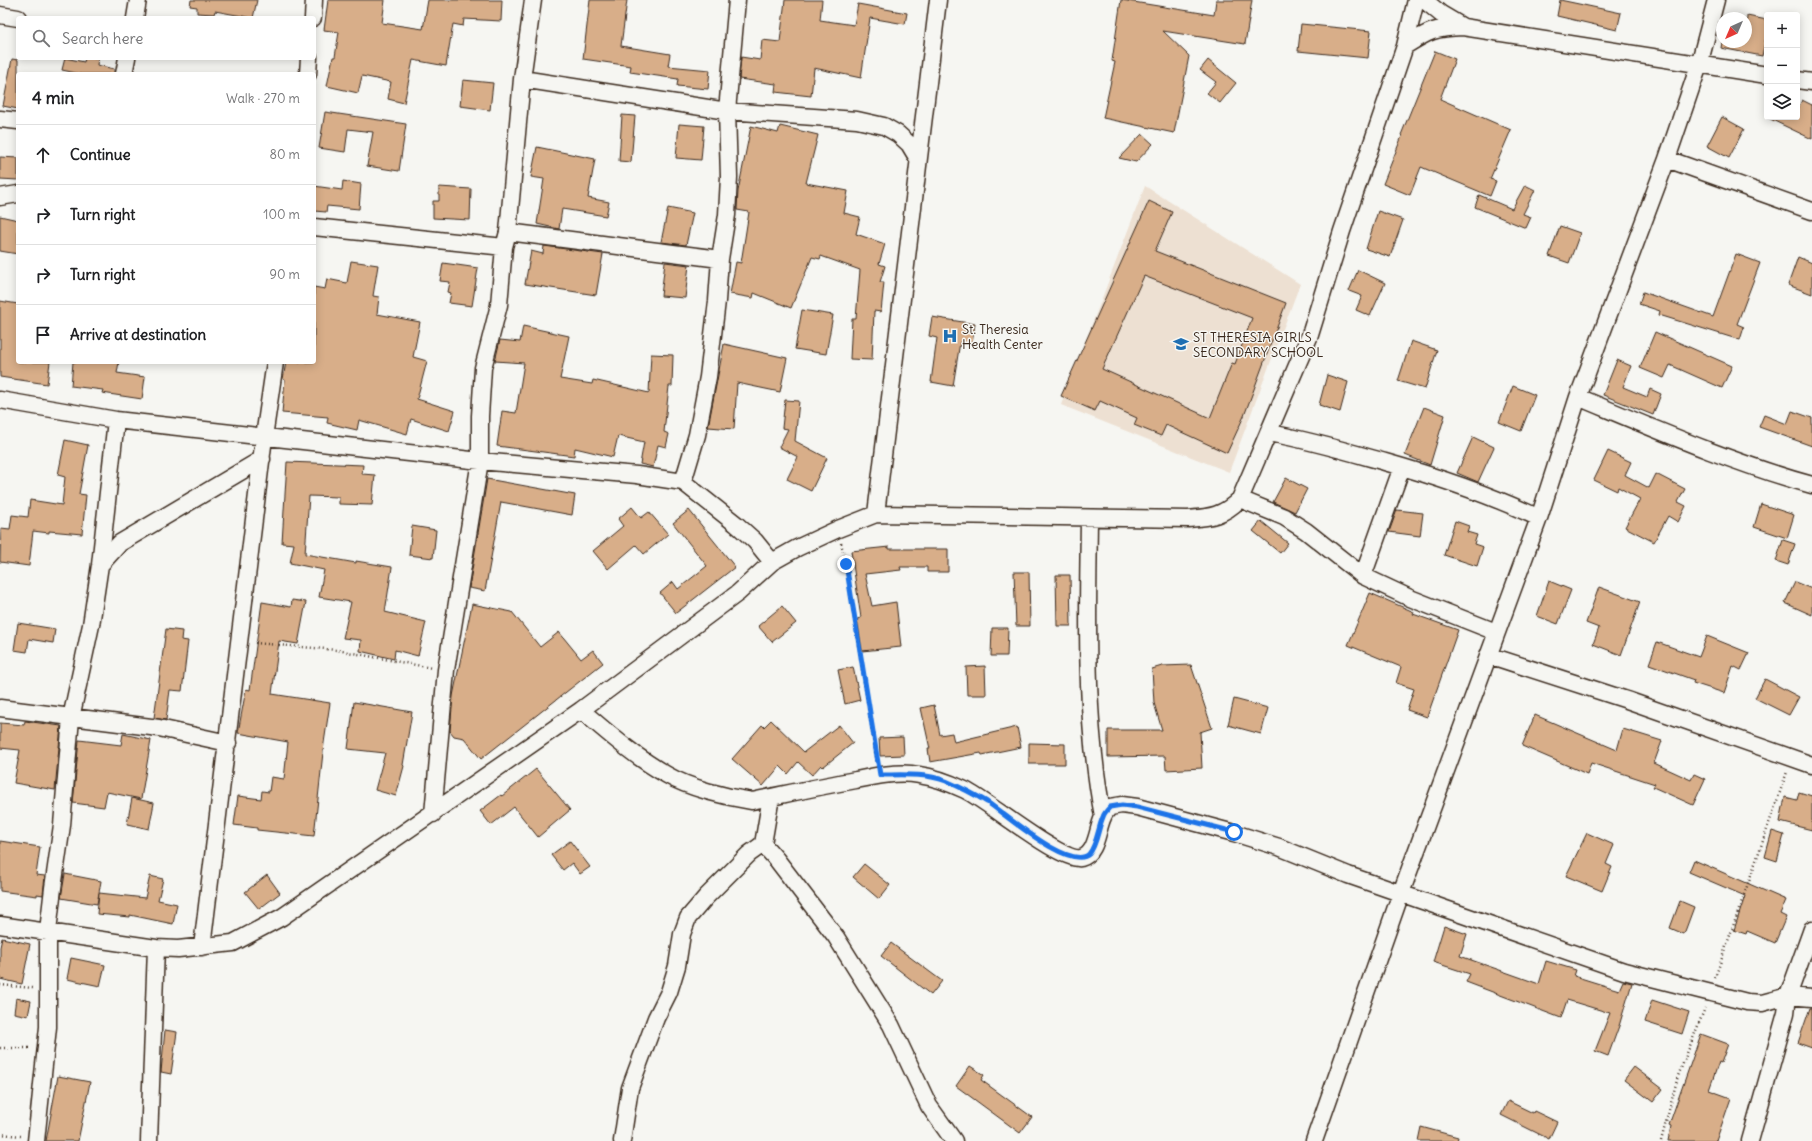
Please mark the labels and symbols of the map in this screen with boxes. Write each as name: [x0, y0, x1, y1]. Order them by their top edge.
north arrow: [1716, 12, 1752, 48]
place label: St. Theresia Health Center: [962, 321, 1043, 353]
hospital icon: St. Theresia Health Center: [941, 327, 959, 345]
place label: ST THERESIA GIRLS SECONDARY SCHOOL: [1193, 329, 1323, 361]
school or university icon: ST THERESIA GIRLS SECONDARY SCHOOL: [1172, 335, 1190, 353]
route end: [837, 555, 855, 573]
route start: [1225, 823, 1243, 841]

